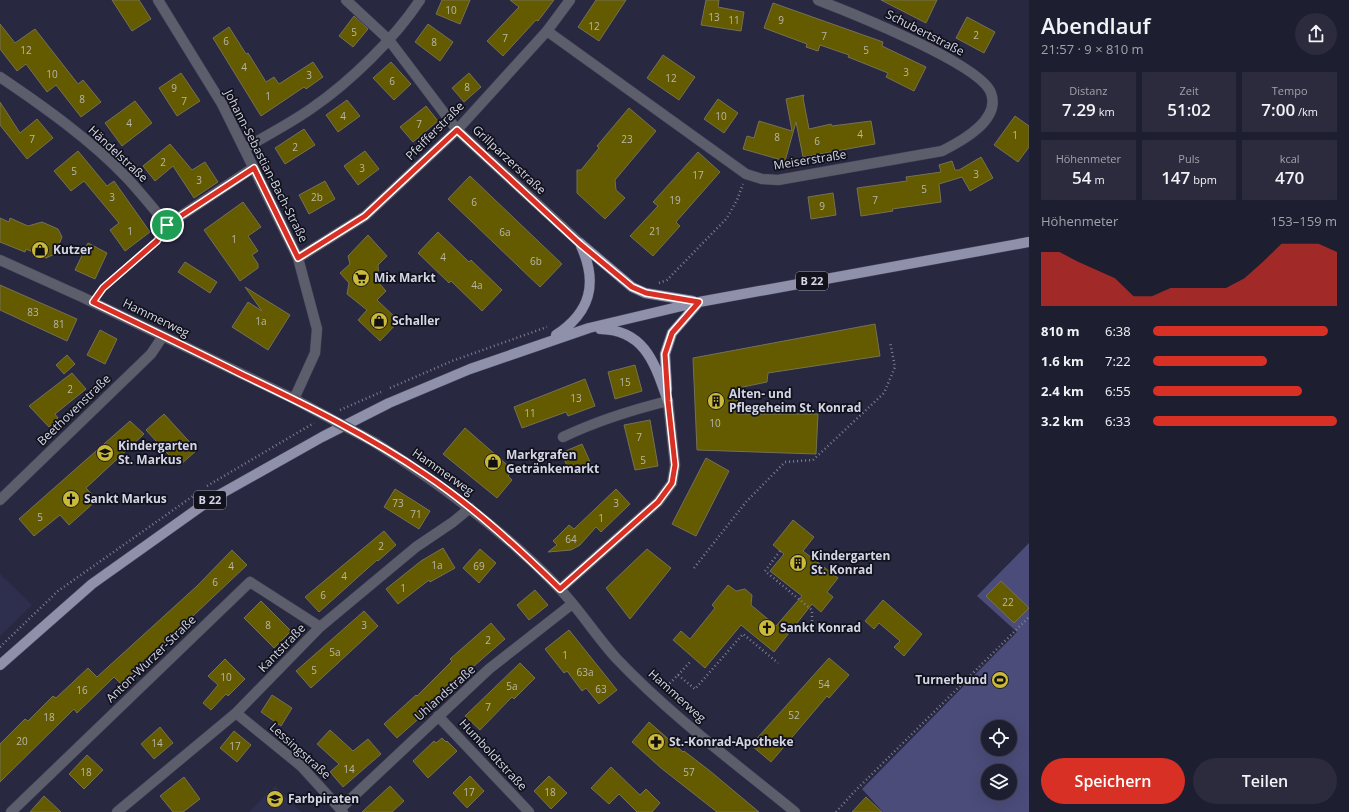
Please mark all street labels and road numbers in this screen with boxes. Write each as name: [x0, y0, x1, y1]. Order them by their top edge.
street label: Schubertstraße: [883, 5, 968, 60]
street label: Johann-Sebastian-Bach-Straße: [220, 86, 313, 245]
street label: Pfeifferstraße: [402, 97, 468, 164]
street label: Grillparzerstraße: [469, 121, 550, 198]
street label: Händelstraße: [85, 122, 152, 186]
street label: Meiserstraße: [772, 145, 848, 174]
road number: B 22: [796, 272, 828, 290]
street label: Hammerweg: [120, 294, 193, 341]
street label: Beethovenstraße: [33, 370, 114, 449]
street label: Hammerweg: [409, 444, 478, 499]
road number: B 22: [194, 491, 226, 509]
street label: Anton-Wurzer-Straße: [102, 611, 199, 706]
street label: Kantstraße: [254, 619, 309, 676]
street label: Uhlandstraße: [411, 661, 479, 724]
street label: Hammerweg: [645, 665, 710, 726]
street label: Humboldtstraße: [456, 715, 531, 794]
street label: Lessingstraße: [266, 719, 335, 783]

